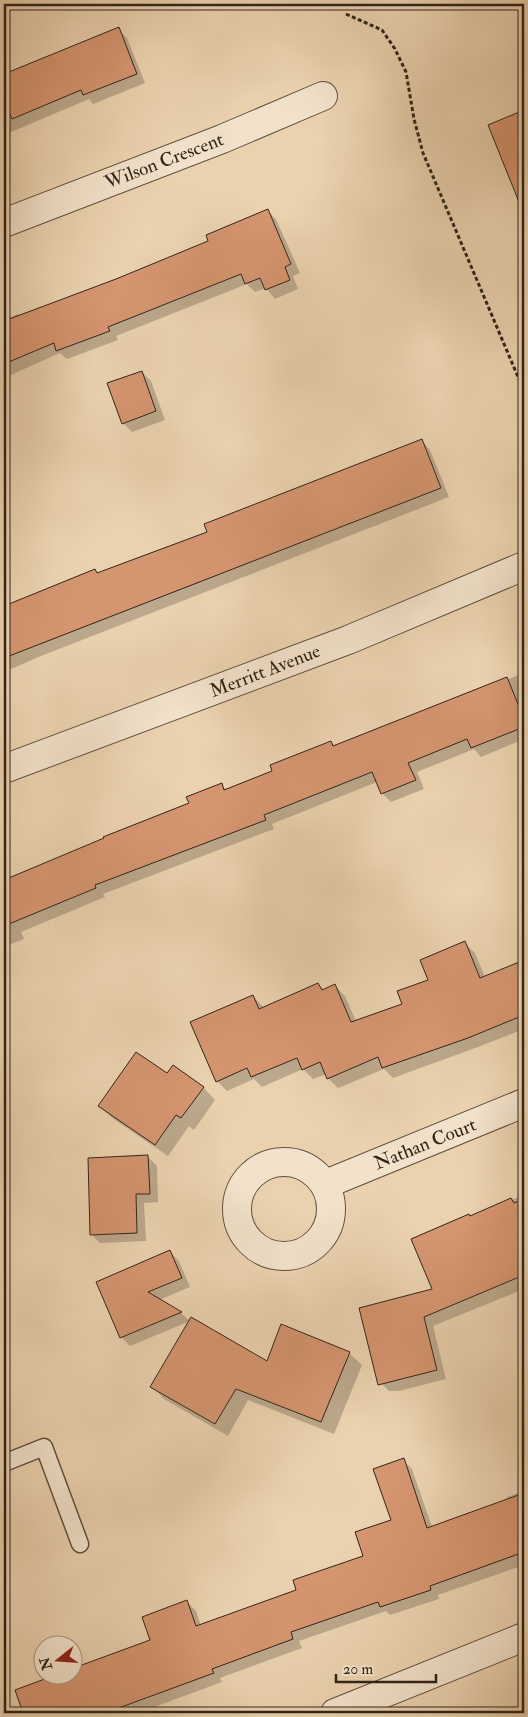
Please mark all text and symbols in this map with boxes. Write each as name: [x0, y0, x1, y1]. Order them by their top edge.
street label: Wilson Crescent: [100, 127, 227, 195]
street label: Merritt Avenue: [206, 639, 324, 703]
street label: Nathan Court: [370, 1113, 480, 1175]
north arrow: [32, 1634, 82, 1684]
scale bar: [336, 1652, 436, 1684]
text: N: [36, 1655, 56, 1673]
text: 20 m: [343, 1660, 373, 1679]

